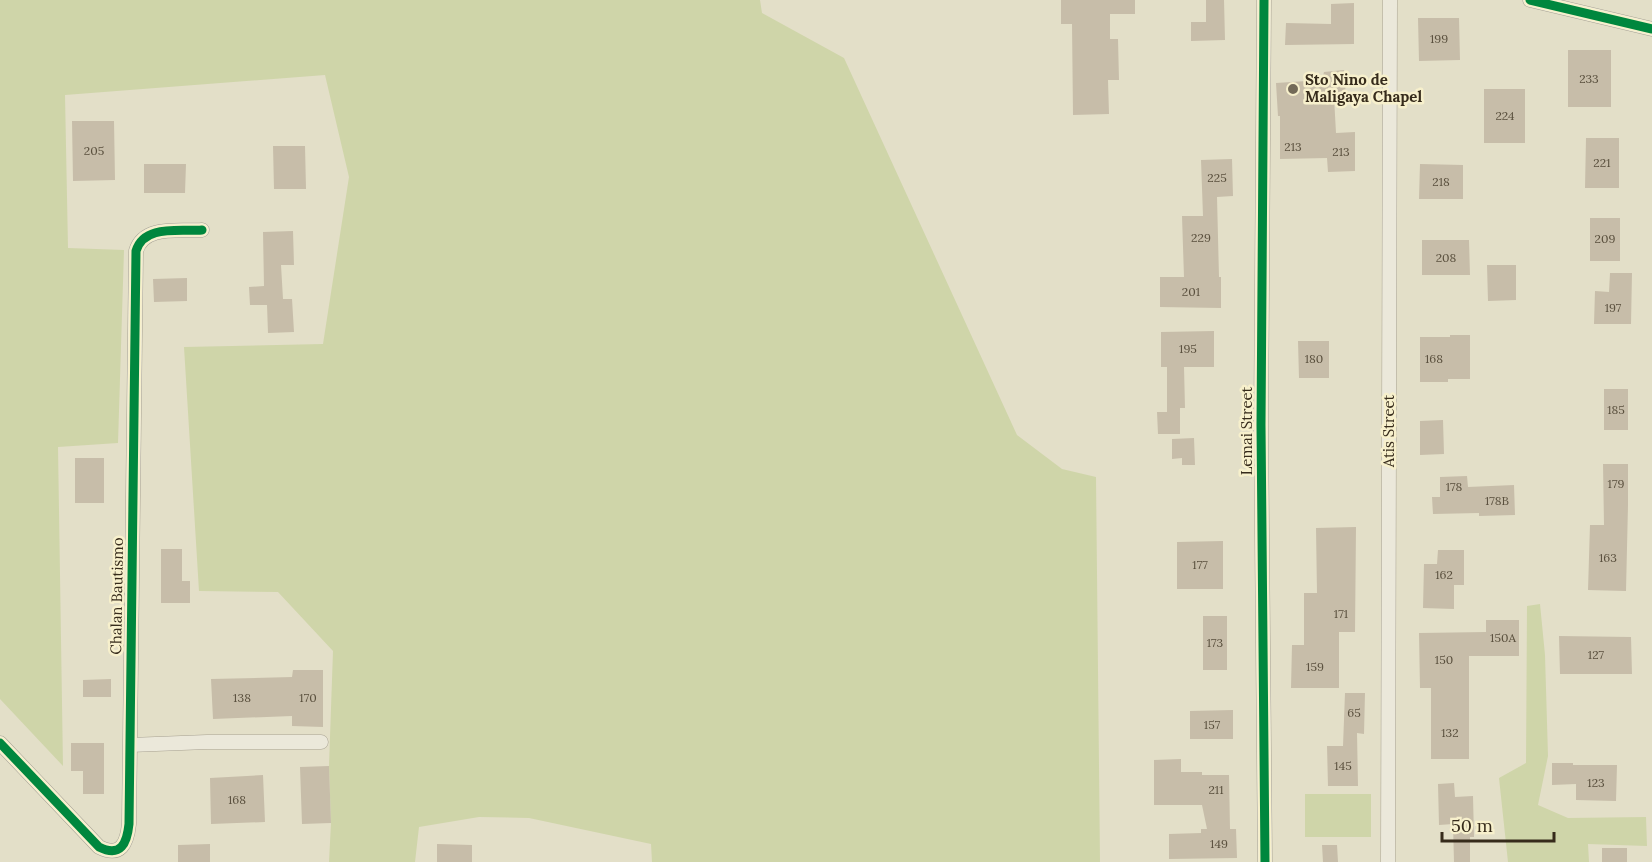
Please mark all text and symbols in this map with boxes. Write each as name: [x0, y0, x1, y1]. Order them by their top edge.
house number: 199: [1430, 31, 1448, 46]
place label: Sto Nino de Maligaya Chapel: [1305, 70, 1422, 106]
house number: 233: [1579, 71, 1599, 86]
marker: Sto Nino de Maligaya Chapel: [1286, 82, 1300, 96]
house number: 224: [1495, 108, 1515, 123]
house number: 213: [1284, 139, 1302, 154]
house number: 205: [84, 143, 104, 158]
house number: 213: [1332, 144, 1350, 159]
house number: 221: [1593, 155, 1611, 170]
house number: 225: [1207, 170, 1227, 185]
house number: 218: [1432, 174, 1450, 189]
house number: 229: [1191, 230, 1211, 245]
house number: 209: [1595, 231, 1615, 246]
house number: 208: [1436, 250, 1457, 265]
house number: 201: [1182, 284, 1200, 299]
house number: 197: [1605, 300, 1622, 315]
house number: 195: [1179, 341, 1197, 356]
house number: 180: [1305, 351, 1323, 366]
house number: 168: [1425, 351, 1443, 366]
street label: Lemai Street: [1237, 386, 1256, 475]
street label: Atis Street: [1379, 394, 1398, 468]
house number: 185: [1607, 402, 1625, 417]
house number: 179: [1608, 476, 1624, 491]
house number: 178: [1446, 479, 1463, 494]
house number: 178B: [1485, 493, 1509, 508]
street label: Chalan Bautismo: [106, 537, 127, 655]
house number: 163: [1599, 550, 1617, 565]
house number: 177: [1192, 557, 1208, 572]
house number: 162: [1435, 567, 1453, 582]
house number: 171: [1334, 606, 1348, 621]
house number: 150A: [1490, 630, 1516, 645]
house number: 173: [1207, 635, 1224, 650]
house number: 127: [1588, 647, 1605, 662]
house number: 150: [1435, 652, 1453, 667]
house number: 159: [1306, 659, 1324, 674]
house number: 138: [233, 690, 251, 705]
house number: 170: [299, 690, 317, 705]
house number: 65: [1347, 705, 1361, 720]
house number: 157: [1204, 717, 1221, 732]
house number: 132: [1441, 725, 1459, 740]
house number: 145: [1334, 758, 1352, 773]
house number: 123: [1587, 775, 1605, 790]
house number: 211: [1208, 782, 1224, 797]
house number: 168: [228, 792, 246, 807]
scale bar: [1442, 805, 1554, 843]
text: 50 m: [1451, 814, 1493, 837]
house number: 149: [1210, 836, 1228, 851]

